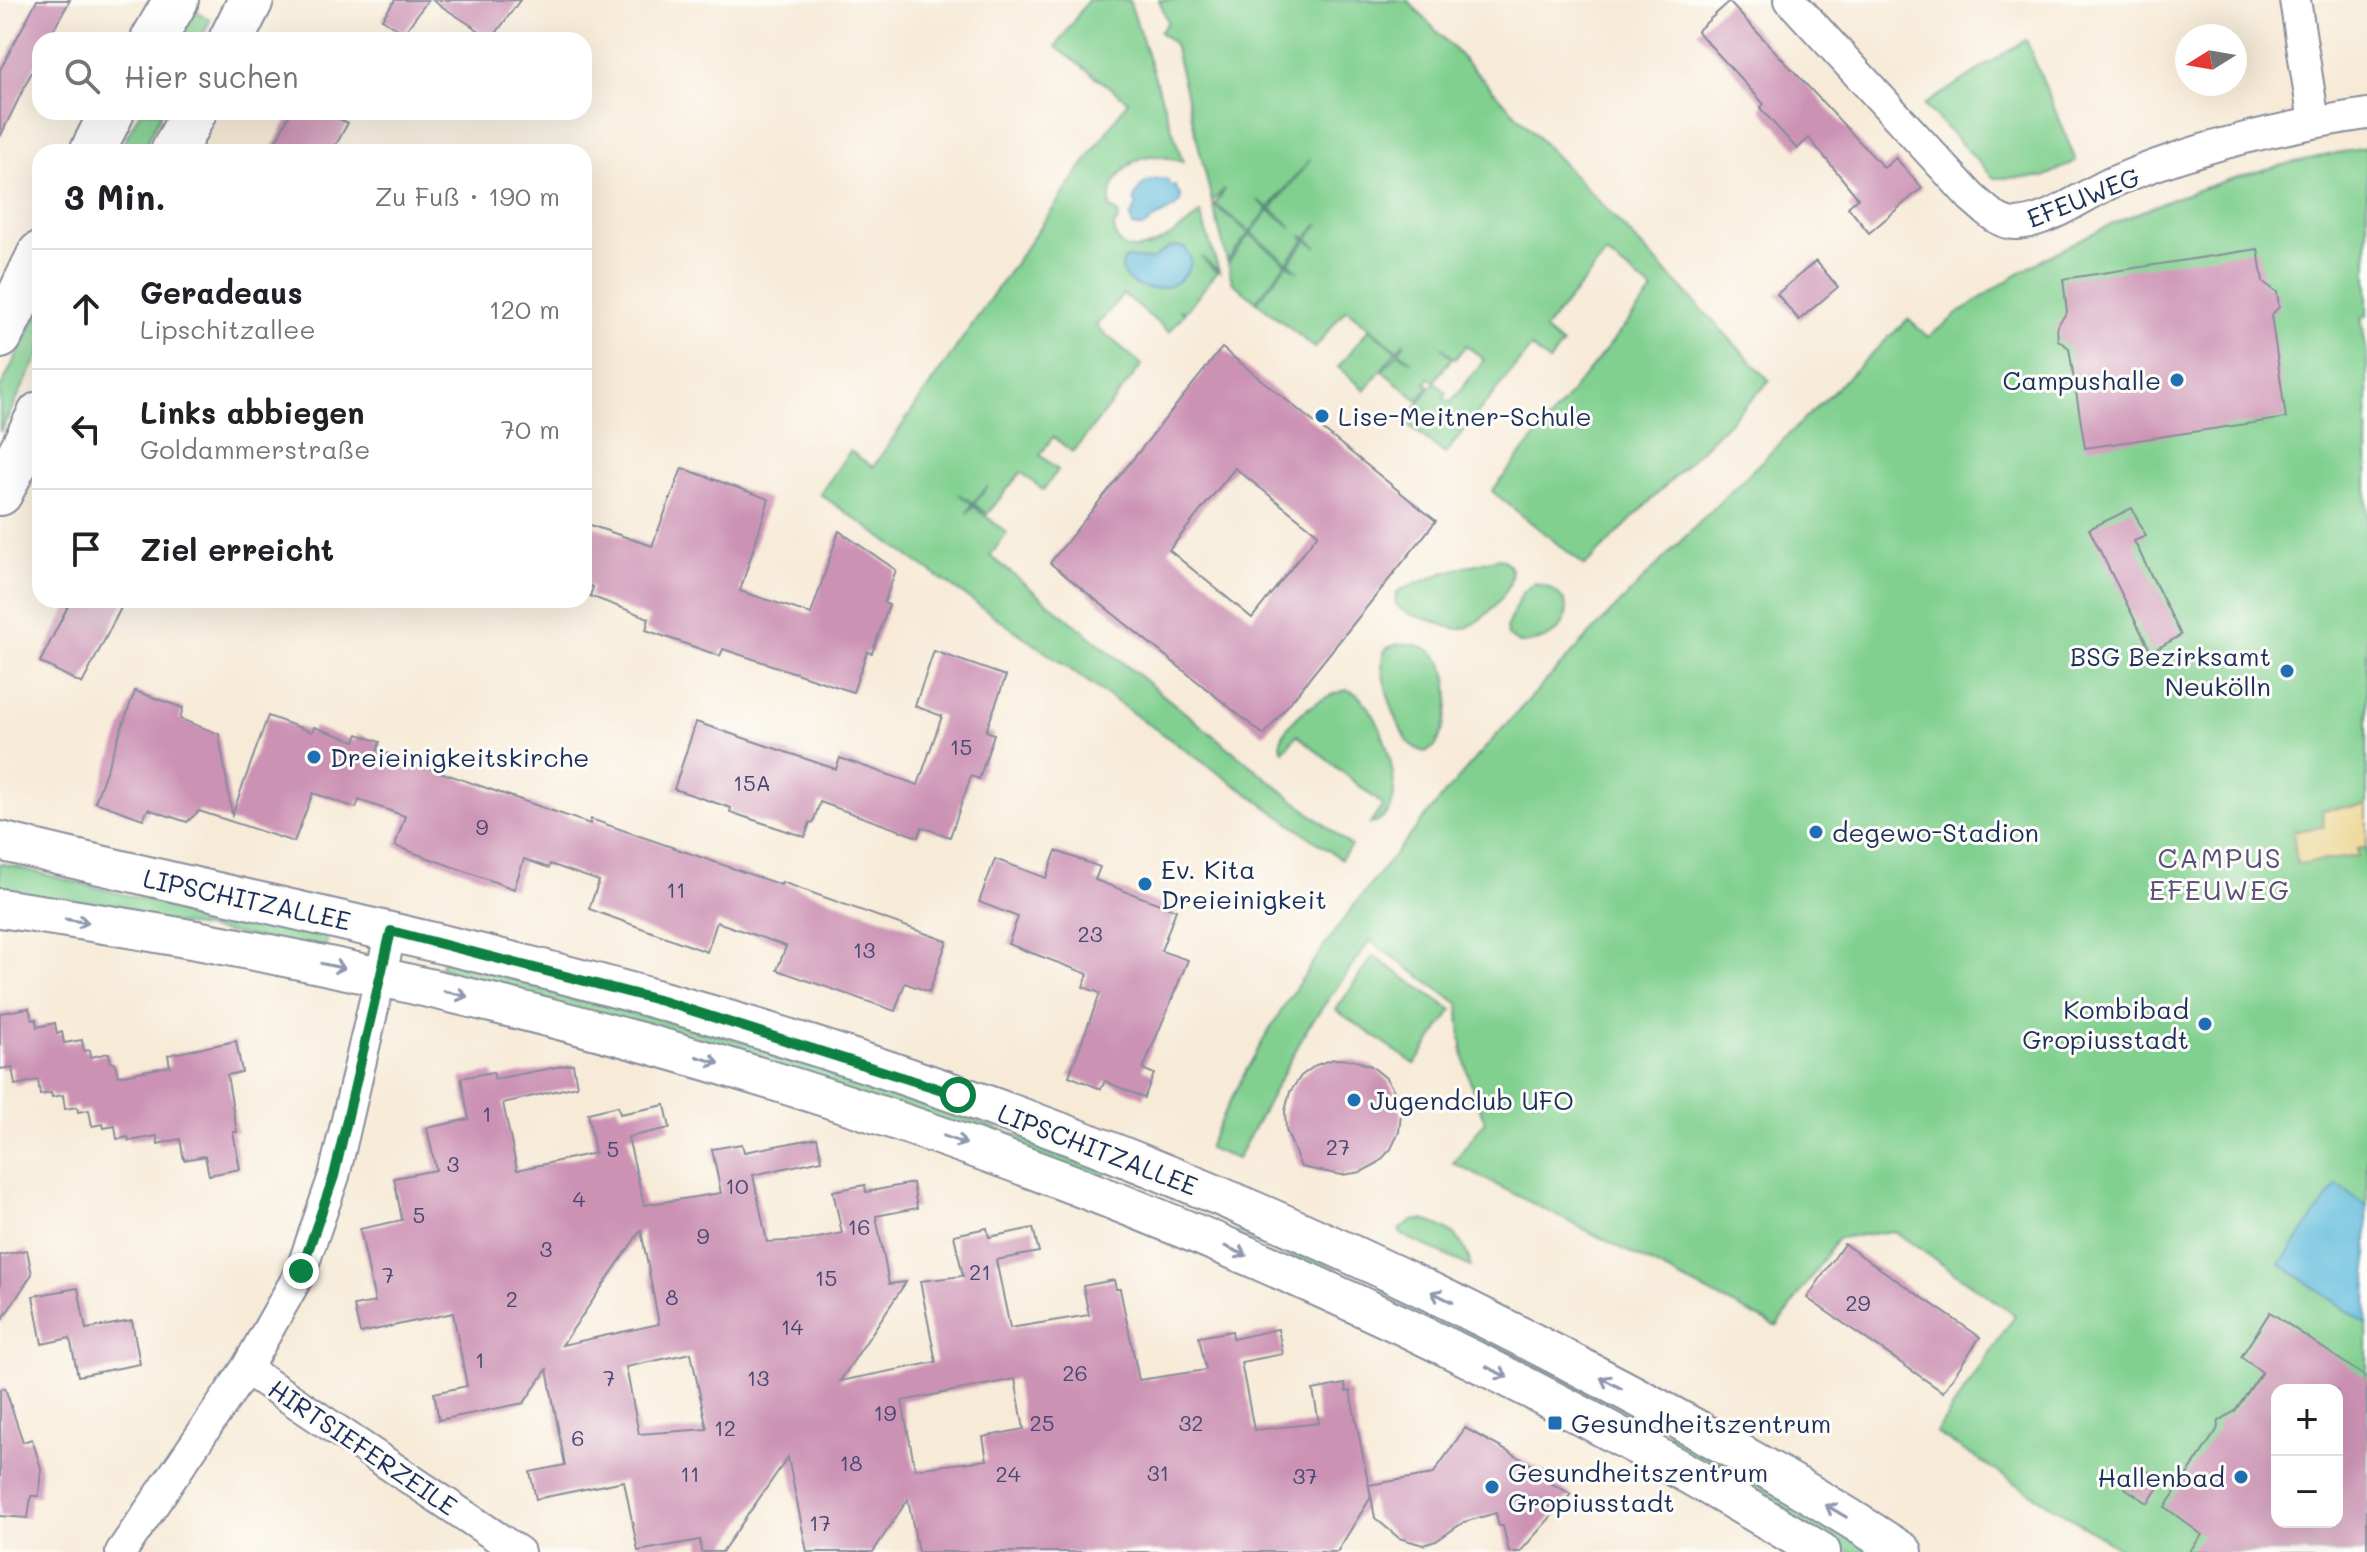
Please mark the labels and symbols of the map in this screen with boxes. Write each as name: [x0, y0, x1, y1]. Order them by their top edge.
north arrow: [2175, 24, 2247, 96]
street label: EFEUWEG: [2022, 159, 2144, 235]
place label: Campushalle: [2003, 363, 2161, 397]
marker: Campushalle: [2168, 371, 2186, 389]
place label: Lise-Meitner-Schule: [1338, 399, 1592, 433]
marker: Lise-Meitner-Schule: [1313, 407, 1331, 425]
place label: BSG Bezirksamt Neukölln: [2070, 639, 2271, 703]
marker: BSG Bezirksamt Neukölln: [2278, 662, 2296, 680]
house number: 15: [950, 732, 972, 761]
place label: Dreieinigkeitskirche: [330, 740, 589, 774]
marker: Dreieinigkeitskirche: [305, 748, 323, 766]
house number: 15A: [733, 768, 771, 797]
house number: 9: [475, 812, 489, 841]
place label: degewo-Stadion: [1832, 815, 2039, 849]
marker: degewo-Stadion: [1807, 823, 1825, 841]
district label: CAMPUS EFEUWEG: [2149, 839, 2291, 907]
place label: Ev. Kita Dreieinigkeit: [1161, 852, 1327, 916]
street label: LIPSCHITZALLEE: [140, 860, 354, 938]
house number: 11: [666, 875, 686, 904]
marker: Ev. Kita Dreieinigkeit: [1136, 875, 1154, 893]
one-way arrow: [64, 914, 89, 929]
house number: 23: [1077, 919, 1103, 948]
house number: 13: [853, 935, 875, 964]
one-way arrow: [320, 959, 345, 974]
one-way arrow: [443, 987, 468, 1002]
place label: Kombibad Gropiusstadt: [2022, 992, 2189, 1056]
marker: Kombibad Gropiusstadt: [2196, 1015, 2214, 1033]
one-way arrow: [694, 1053, 720, 1068]
route start: [940, 1077, 976, 1113]
place label: Jugendclub UFO: [1370, 1083, 1574, 1117]
marker: Jugendclub UFO: [1345, 1091, 1363, 1109]
street label: LIPSCHITZALLEE: [993, 1095, 1203, 1203]
house number: 1: [482, 1099, 492, 1128]
house number: 27: [1326, 1132, 1350, 1161]
house number: 5: [607, 1134, 619, 1163]
one-way arrow: [942, 1134, 967, 1148]
house number: 3: [447, 1149, 460, 1178]
house number: 10: [725, 1171, 749, 1200]
house number: 4: [573, 1184, 586, 1213]
house number: 5: [413, 1200, 425, 1229]
house number: 16: [847, 1212, 871, 1241]
house number: 9: [696, 1221, 710, 1250]
house number: 3: [540, 1234, 553, 1263]
one-way arrow: [1224, 1244, 1248, 1259]
route end: [283, 1253, 319, 1289]
house number: 21: [969, 1257, 991, 1286]
house number: 7: [382, 1260, 394, 1289]
house number: 15: [815, 1263, 837, 1292]
house number: 8: [665, 1282, 679, 1311]
house number: 2: [506, 1284, 518, 1313]
one-way arrow: [1430, 1288, 1454, 1304]
house number: 29: [1845, 1288, 1871, 1317]
house number: 14: [781, 1312, 803, 1341]
house number: 1: [475, 1345, 485, 1374]
house number: 26: [1062, 1358, 1088, 1387]
house number: 7: [603, 1363, 615, 1392]
house number: 13: [747, 1363, 769, 1392]
one-way arrow: [1484, 1365, 1508, 1381]
street label: HIRTSIEFERZEILE: [262, 1371, 464, 1523]
one-way arrow: [1599, 1374, 1623, 1390]
house number: 19: [874, 1398, 896, 1427]
place label: Gesundheitszentrum: [1571, 1406, 1831, 1440]
house number: 25: [1029, 1408, 1055, 1437]
house number: 32: [1178, 1408, 1204, 1437]
house number: 12: [714, 1413, 736, 1442]
marker: Gesundheitszentrum: [1546, 1414, 1564, 1432]
house number: 6: [571, 1423, 585, 1452]
house number: 18: [839, 1448, 863, 1477]
place label: Gesundheitszentrum Gropiusstadt: [1508, 1455, 1768, 1519]
house number: 31: [1147, 1458, 1169, 1487]
house number: 11: [680, 1459, 700, 1488]
house number: 24: [995, 1459, 1021, 1488]
place label: Hallenbad: [2097, 1460, 2225, 1494]
house number: 37: [1292, 1461, 1318, 1490]
marker: Hallenbad: [2232, 1468, 2250, 1486]
marker: Gesundheitszentrum Gropiusstadt: [1483, 1478, 1501, 1496]
one-way arrow: [1825, 1503, 1848, 1519]
house number: 17: [809, 1508, 831, 1537]

